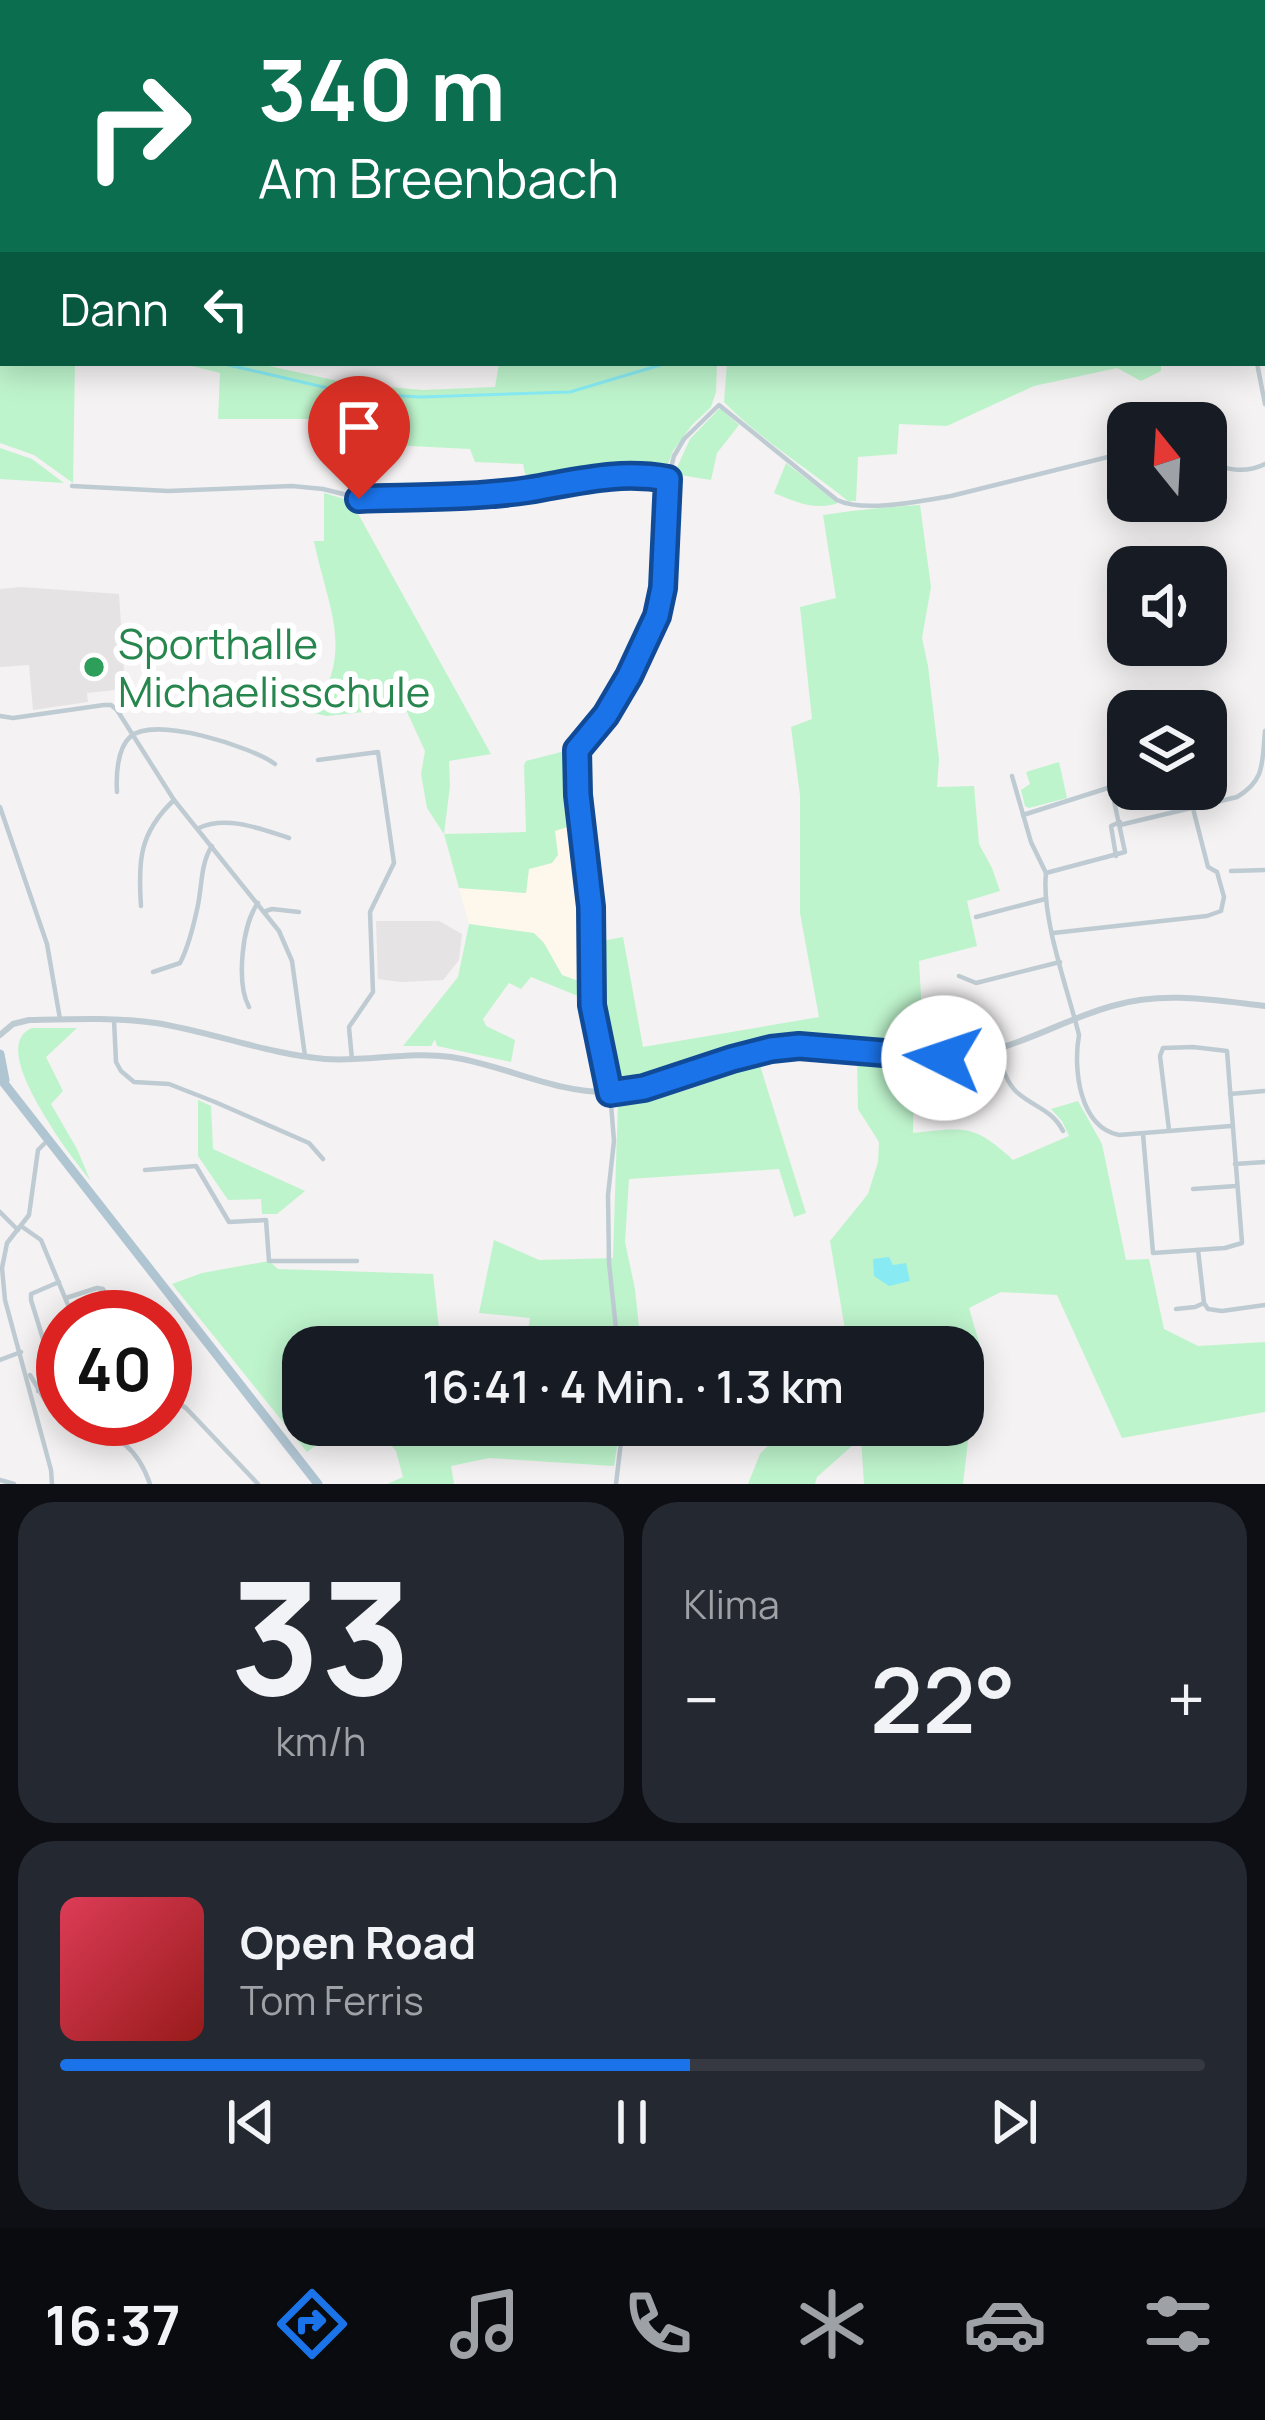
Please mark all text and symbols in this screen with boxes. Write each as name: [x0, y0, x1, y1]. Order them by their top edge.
text: 340 m: [258, 31, 506, 146]
icon: right: [60, 48, 216, 204]
text: Am Breenbach: [258, 140, 619, 214]
icon: left: [193, 276, 259, 342]
text: Dann: [60, 278, 169, 340]
pin: [308, 376, 410, 499]
icon: arrive: [326, 394, 392, 460]
north arrow: [1107, 402, 1227, 522]
map controls: [1107, 402, 1227, 810]
button: sound: [1107, 546, 1227, 666]
place label: Sporthalle Michaelisschule: [118, 614, 430, 720]
marker: Sporthalle Michaelisschule: [81, 654, 107, 680]
button: layers: [1107, 690, 1227, 810]
position arrow: [881, 995, 1007, 1121]
speed limit sign: 40: [36, 1290, 192, 1446]
text: 16:41 · 4 Min. · 1.3 km: [422, 1355, 844, 1417]
text: 33: [230, 1529, 411, 1742]
text: Klima: [684, 1577, 780, 1631]
text: 22°: [870, 1637, 1016, 1760]
text: −: [684, 1654, 719, 1744]
text: +: [1167, 1654, 1205, 1744]
text: km/h: [275, 1714, 366, 1768]
text: Open Road: [240, 1911, 476, 1973]
text: Tom Ferris: [240, 1973, 424, 2027]
icon: previous: [218, 2089, 284, 2155]
icon: pause: [599, 2089, 665, 2155]
icon: next: [981, 2089, 1047, 2155]
icon: directions: [270, 2282, 354, 2366]
icon: music: [443, 2282, 527, 2366]
icon: phone: [616, 2282, 700, 2366]
icon: climate: [790, 2282, 874, 2366]
icon: car: [963, 2282, 1047, 2366]
icon: filters: [1136, 2282, 1220, 2366]
text: 16:37: [45, 2287, 181, 2361]

